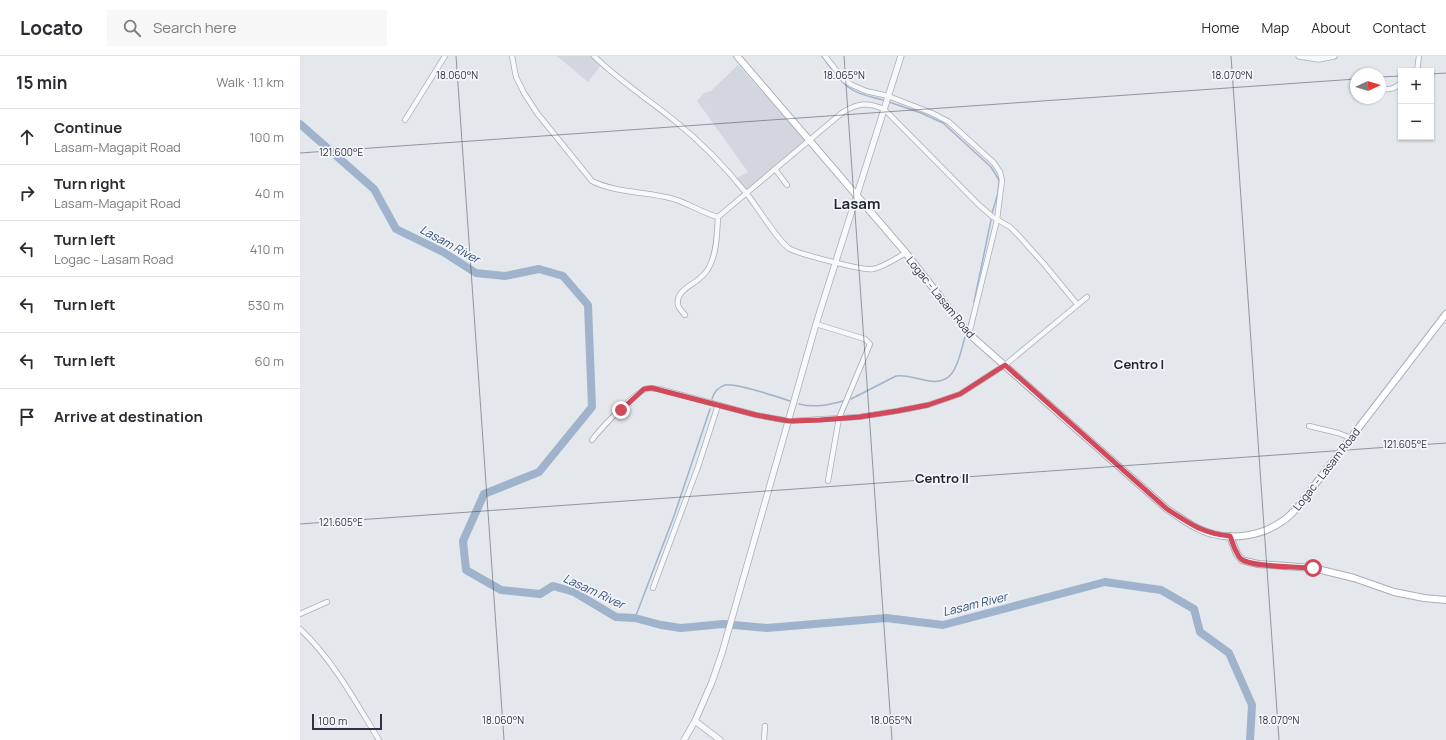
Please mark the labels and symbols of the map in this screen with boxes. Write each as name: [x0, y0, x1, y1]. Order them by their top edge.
text: 18.060°N: [436, 68, 478, 82]
text: 18.065°N: [823, 68, 865, 82]
text: 18.070°N: [1212, 68, 1253, 82]
north arrow: [1350, 68, 1386, 104]
text: 121.600°E: [319, 145, 363, 159]
district label: Lasam: [834, 193, 880, 214]
water label: Lasam River: [417, 221, 484, 268]
street label: Logac - Lasam Road: [903, 253, 979, 341]
district label: Centro I: [1114, 355, 1164, 373]
route end: [612, 401, 630, 419]
street label: Logac - Lasam Road: [1289, 425, 1363, 513]
text: 121.605°E: [1383, 437, 1427, 451]
district label: Centro II: [915, 469, 969, 487]
text: 121.605°E: [319, 515, 363, 529]
route start: [1304, 559, 1322, 577]
water label: Lasam River: [561, 569, 629, 613]
water label: Lasam River: [941, 587, 1011, 620]
scale bar: [312, 712, 382, 731]
text: 18.060°N: [482, 713, 524, 727]
text: 18.065°N: [870, 713, 912, 727]
text: 18.070°N: [1259, 713, 1300, 727]

